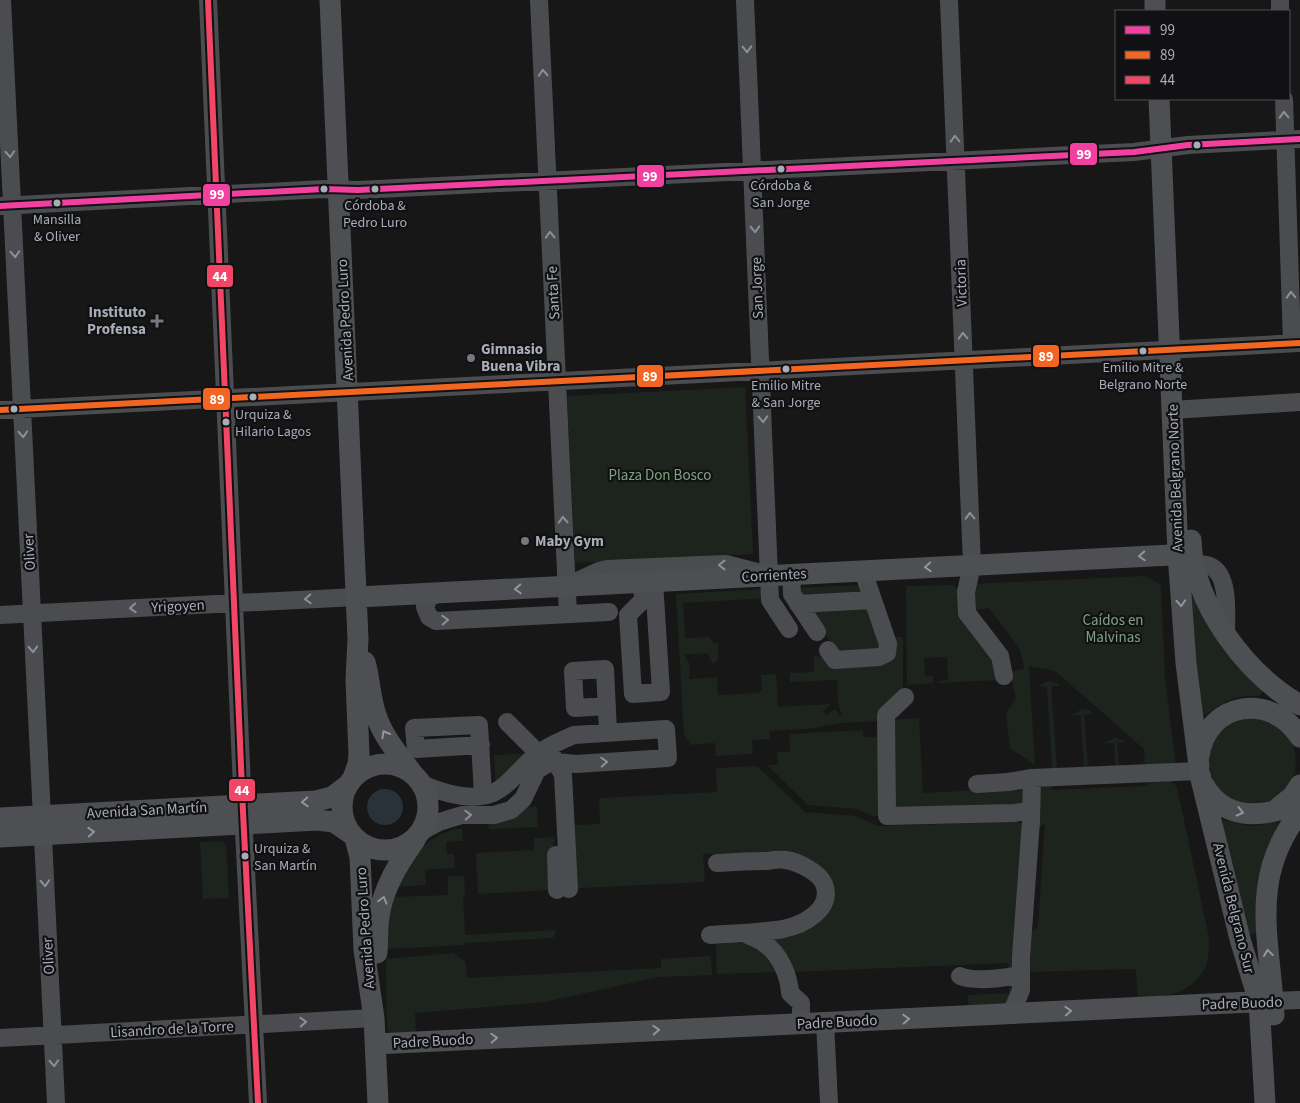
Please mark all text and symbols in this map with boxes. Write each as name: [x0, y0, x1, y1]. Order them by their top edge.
legend: [1115, 10, 1290, 100]
text: 99: [1160, 20, 1175, 41]
one-way arrow: [742, 45, 753, 53]
text: 89: [1160, 45, 1175, 66]
one-way arrow: [537, 69, 548, 77]
text: 44: [1160, 70, 1175, 91]
one-way arrow: [1279, 110, 1289, 118]
one-way arrow: [949, 135, 960, 143]
unlabelled marker: [1192, 140, 1202, 150]
line badge: 99: [1069, 142, 1098, 166]
text: 99: [1077, 145, 1091, 165]
one-way arrow: [4, 150, 15, 158]
line badge: 99: [636, 164, 665, 188]
marker: Córdoba & San Jorge: [776, 164, 786, 174]
text: 99: [643, 167, 657, 187]
place label: Córdoba & San Jorge: [750, 176, 812, 213]
line badge: 99: [202, 183, 231, 207]
unlabelled marker: [319, 184, 329, 194]
marker: Córdoba & Pedro Luro: [370, 184, 380, 194]
text: 99: [210, 185, 224, 205]
place label: Córdoba & Pedro Luro: [343, 196, 407, 233]
marker: Mansilla & Oliver: [52, 198, 62, 208]
place label: Mansilla & Oliver: [33, 210, 81, 247]
one-way arrow: [749, 225, 760, 233]
one-way arrow: [545, 231, 556, 239]
one-way arrow: [9, 250, 20, 258]
street label: San Jorge: [746, 257, 769, 319]
street label: Avenida Pedro Luro: [332, 259, 359, 381]
street label: Victoria: [950, 259, 973, 307]
line badge: 44: [206, 264, 234, 288]
street label: Santa Fe: [542, 266, 565, 320]
text: 44: [213, 267, 228, 287]
one-way arrow: [1285, 290, 1296, 298]
place label: Instituto Profensa: [87, 302, 146, 340]
marker: Instituto Profensa: [150, 314, 164, 328]
one-way arrow: [957, 332, 968, 340]
place label: Gimnasio Buena Vibra: [481, 339, 560, 377]
line badge: 89: [1032, 344, 1060, 368]
marker: Emilio Mitre & Belgrano Norte: [1138, 346, 1148, 356]
text: 89: [1039, 347, 1053, 367]
marker: Gimnasio Buena Vibra: [465, 352, 477, 364]
place label: Emilio Mitre & Belgrano Norte: [1099, 358, 1187, 395]
line badge: 89: [636, 364, 664, 388]
marker: Emilio Mitre & San Jorge: [781, 364, 791, 374]
text: 89: [643, 367, 657, 387]
place label: Emilio Mitre & San Jorge: [751, 376, 821, 413]
line badge: 89: [202, 387, 231, 411]
text: 89: [210, 390, 224, 410]
unlabelled marker: [248, 392, 258, 402]
unlabelled marker: [9, 404, 19, 414]
street label: Avenida Belgrano Norte: [1162, 404, 1189, 552]
place label: Urquiza & Hilario Lagos: [235, 405, 311, 442]
one-way arrow: [757, 416, 768, 424]
marker: Urquiza & Hilario Lagos: [221, 417, 231, 427]
one-way arrow: [18, 430, 29, 438]
park label: Plaza Don Bosco: [609, 465, 711, 486]
one-way arrow: [965, 512, 975, 520]
one-way arrow: [558, 516, 569, 524]
place label: Maby Gym: [535, 531, 604, 552]
street label: Oliver: [18, 532, 41, 571]
marker: Maby Gym: [519, 535, 531, 547]
one-way arrow: [1138, 551, 1146, 562]
one-way arrow: [718, 560, 726, 570]
one-way arrow: [924, 562, 932, 573]
street label: Corrientes: [741, 563, 807, 588]
one-way arrow: [513, 583, 521, 594]
one-way arrow: [304, 594, 312, 605]
street label: Yrigoyen: [150, 595, 205, 618]
one-way arrow: [1176, 599, 1187, 607]
one-way arrow: [129, 603, 137, 614]
park label: Caídos en Malvinas: [1082, 610, 1144, 648]
one-way arrow: [442, 615, 450, 626]
one-way arrow: [28, 645, 39, 653]
one-way arrow: [381, 731, 391, 740]
one-way arrow: [601, 757, 609, 768]
line badge: 44: [228, 778, 256, 802]
text: 44: [235, 781, 250, 801]
one-way arrow: [301, 796, 309, 807]
street label: Avenida San Martín: [86, 797, 208, 824]
one-way arrow: [1235, 806, 1244, 817]
one-way arrow: [464, 810, 472, 821]
one-way arrow: [87, 826, 95, 837]
place label: Urquiza & San Martín: [254, 839, 317, 876]
street label: Avenida Belgrano Sur: [1207, 841, 1260, 976]
marker: Urquiza & San Martín: [240, 851, 250, 861]
street label: Avenida Pedro Luro: [351, 866, 380, 989]
one-way arrow: [39, 879, 50, 887]
one-way arrow: [377, 896, 387, 904]
street label: Oliver: [37, 936, 60, 975]
one-way arrow: [1263, 949, 1274, 957]
street label: Padre Buodo: [1201, 992, 1283, 1015]
one-way arrow: [1064, 1006, 1072, 1016]
street label: Padre Buodo: [796, 1010, 878, 1035]
one-way arrow: [902, 1013, 910, 1024]
street label: Lisandro de la Torre: [110, 1016, 234, 1043]
one-way arrow: [299, 1016, 307, 1027]
one-way arrow: [652, 1025, 660, 1036]
street label: Padre Buodo: [392, 1029, 474, 1054]
one-way arrow: [490, 1033, 498, 1043]
one-way arrow: [48, 1059, 59, 1067]

